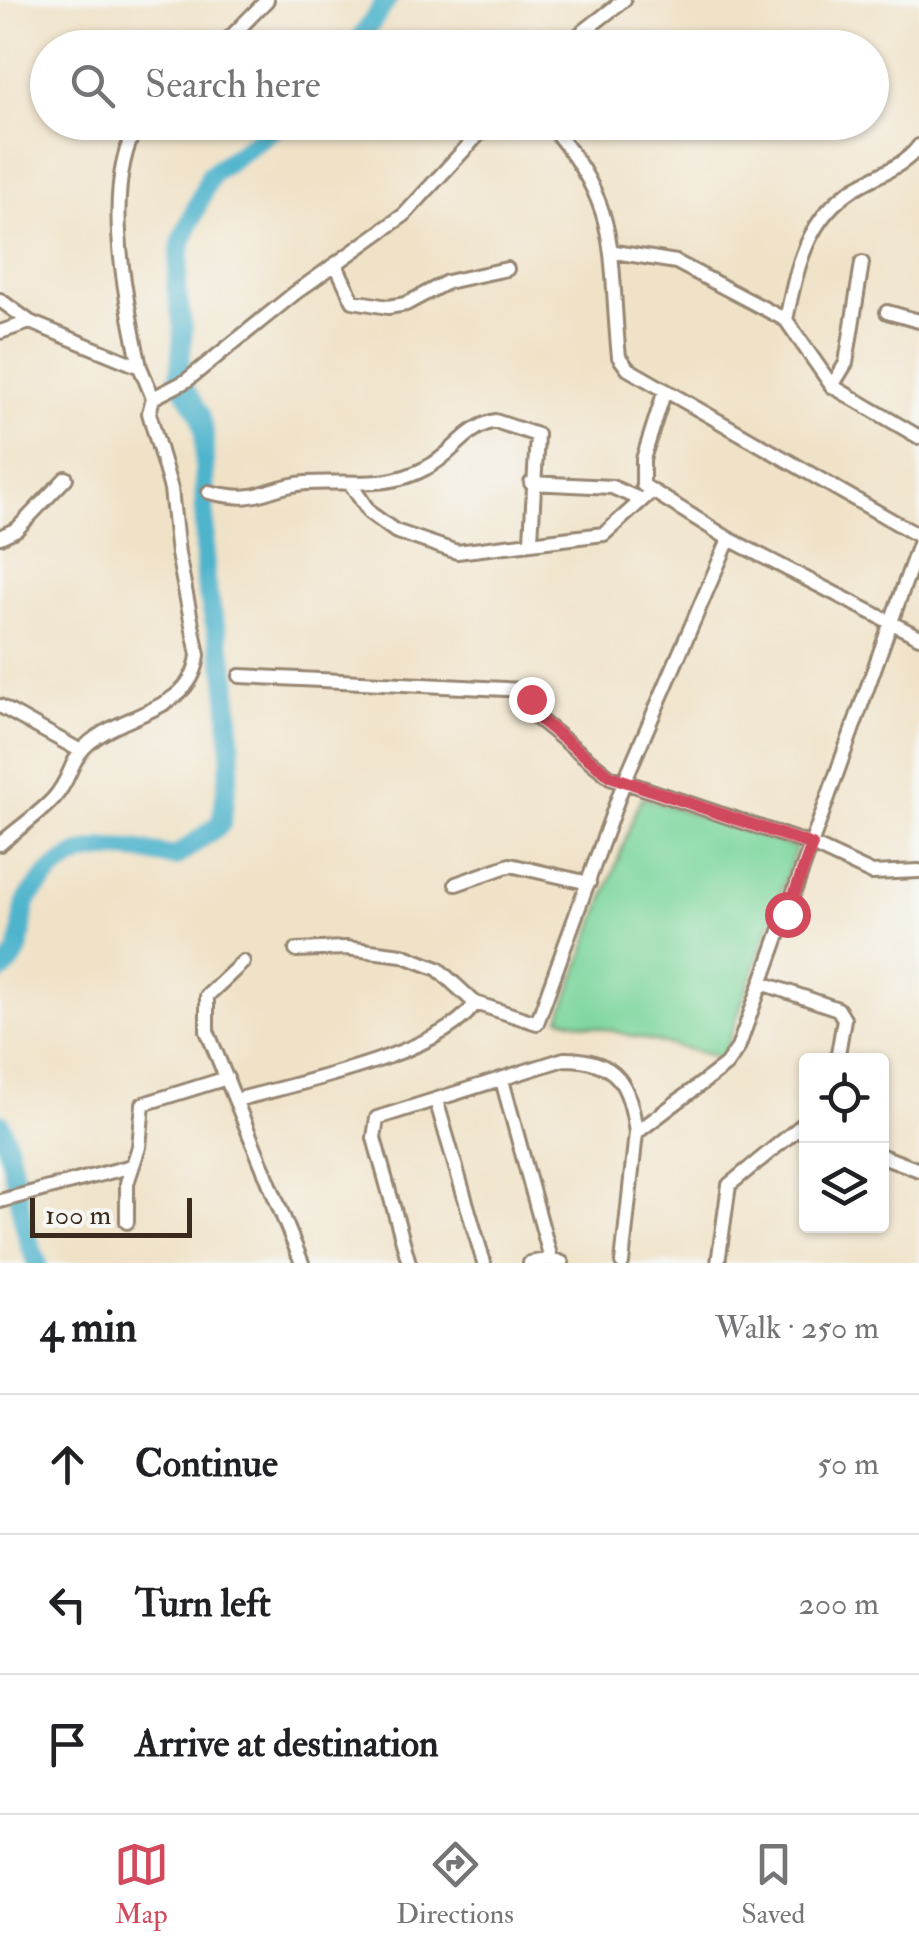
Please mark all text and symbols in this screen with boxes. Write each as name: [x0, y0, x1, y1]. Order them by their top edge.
search box: [30, 30, 889, 140]
icon: search: [65, 58, 120, 113]
text: Search here: [145, 61, 321, 109]
route end: [509, 677, 555, 723]
route start: [765, 892, 811, 938]
map controls: [799, 1053, 889, 1233]
button: locate: [799, 1053, 889, 1143]
button: layers: [799, 1143, 889, 1233]
scale bar: [30, 1193, 192, 1238]
text: 100 m: [45, 1198, 111, 1233]
text: 4 min: [40, 1302, 137, 1354]
text: Walk · 250 m: [715, 1308, 879, 1348]
icon: ahead: [40, 1437, 95, 1492]
text: Continue: [135, 1440, 278, 1488]
text: 50 m: [817, 1444, 879, 1484]
icon: left: [40, 1577, 95, 1632]
text: Turn left: [135, 1580, 271, 1628]
text: 200 m: [798, 1584, 879, 1624]
icon: arrive: [40, 1717, 95, 1772]
text: Arrive at destination: [135, 1720, 439, 1768]
tab: Map: [114, 1837, 169, 1932]
tab: Directions: [396, 1837, 514, 1932]
tab: Saved: [741, 1837, 805, 1932]

